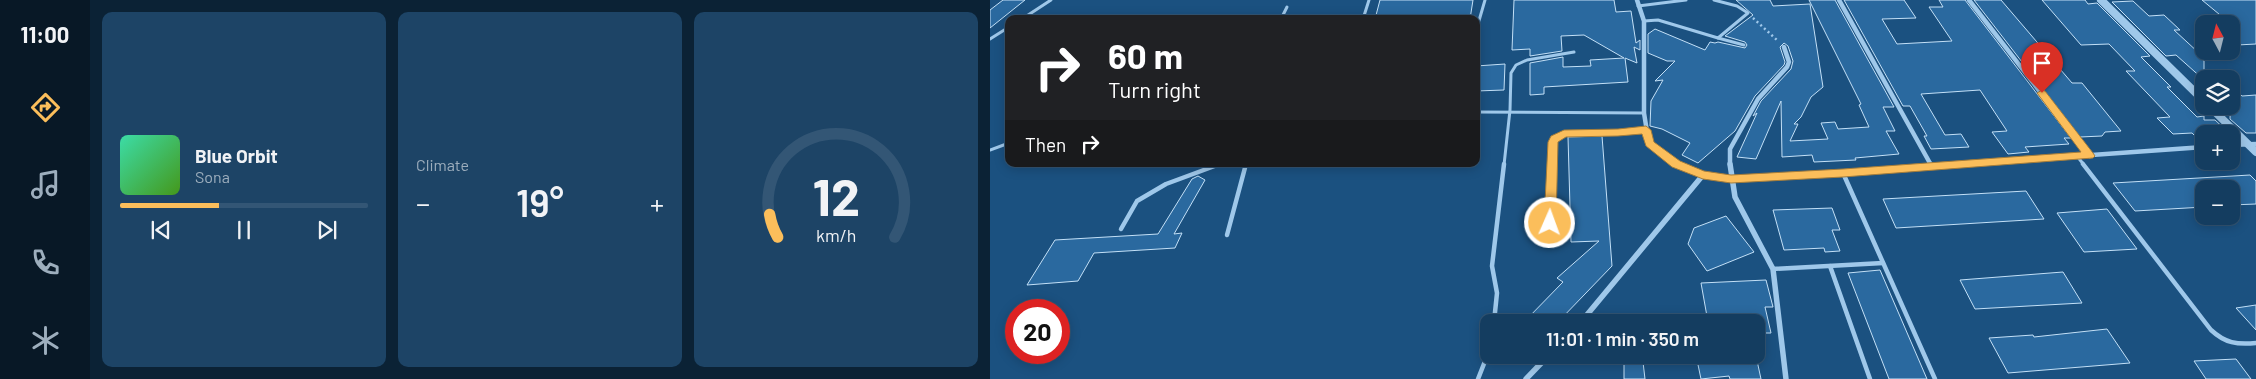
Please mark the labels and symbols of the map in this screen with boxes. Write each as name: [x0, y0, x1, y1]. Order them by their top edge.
north arrow: [2195, 15, 2240, 60]
pin: [2021, 42, 2063, 93]
position arrow: [1523, 196, 1575, 248]
speed limit sign: 20: [1005, 299, 1070, 364]

